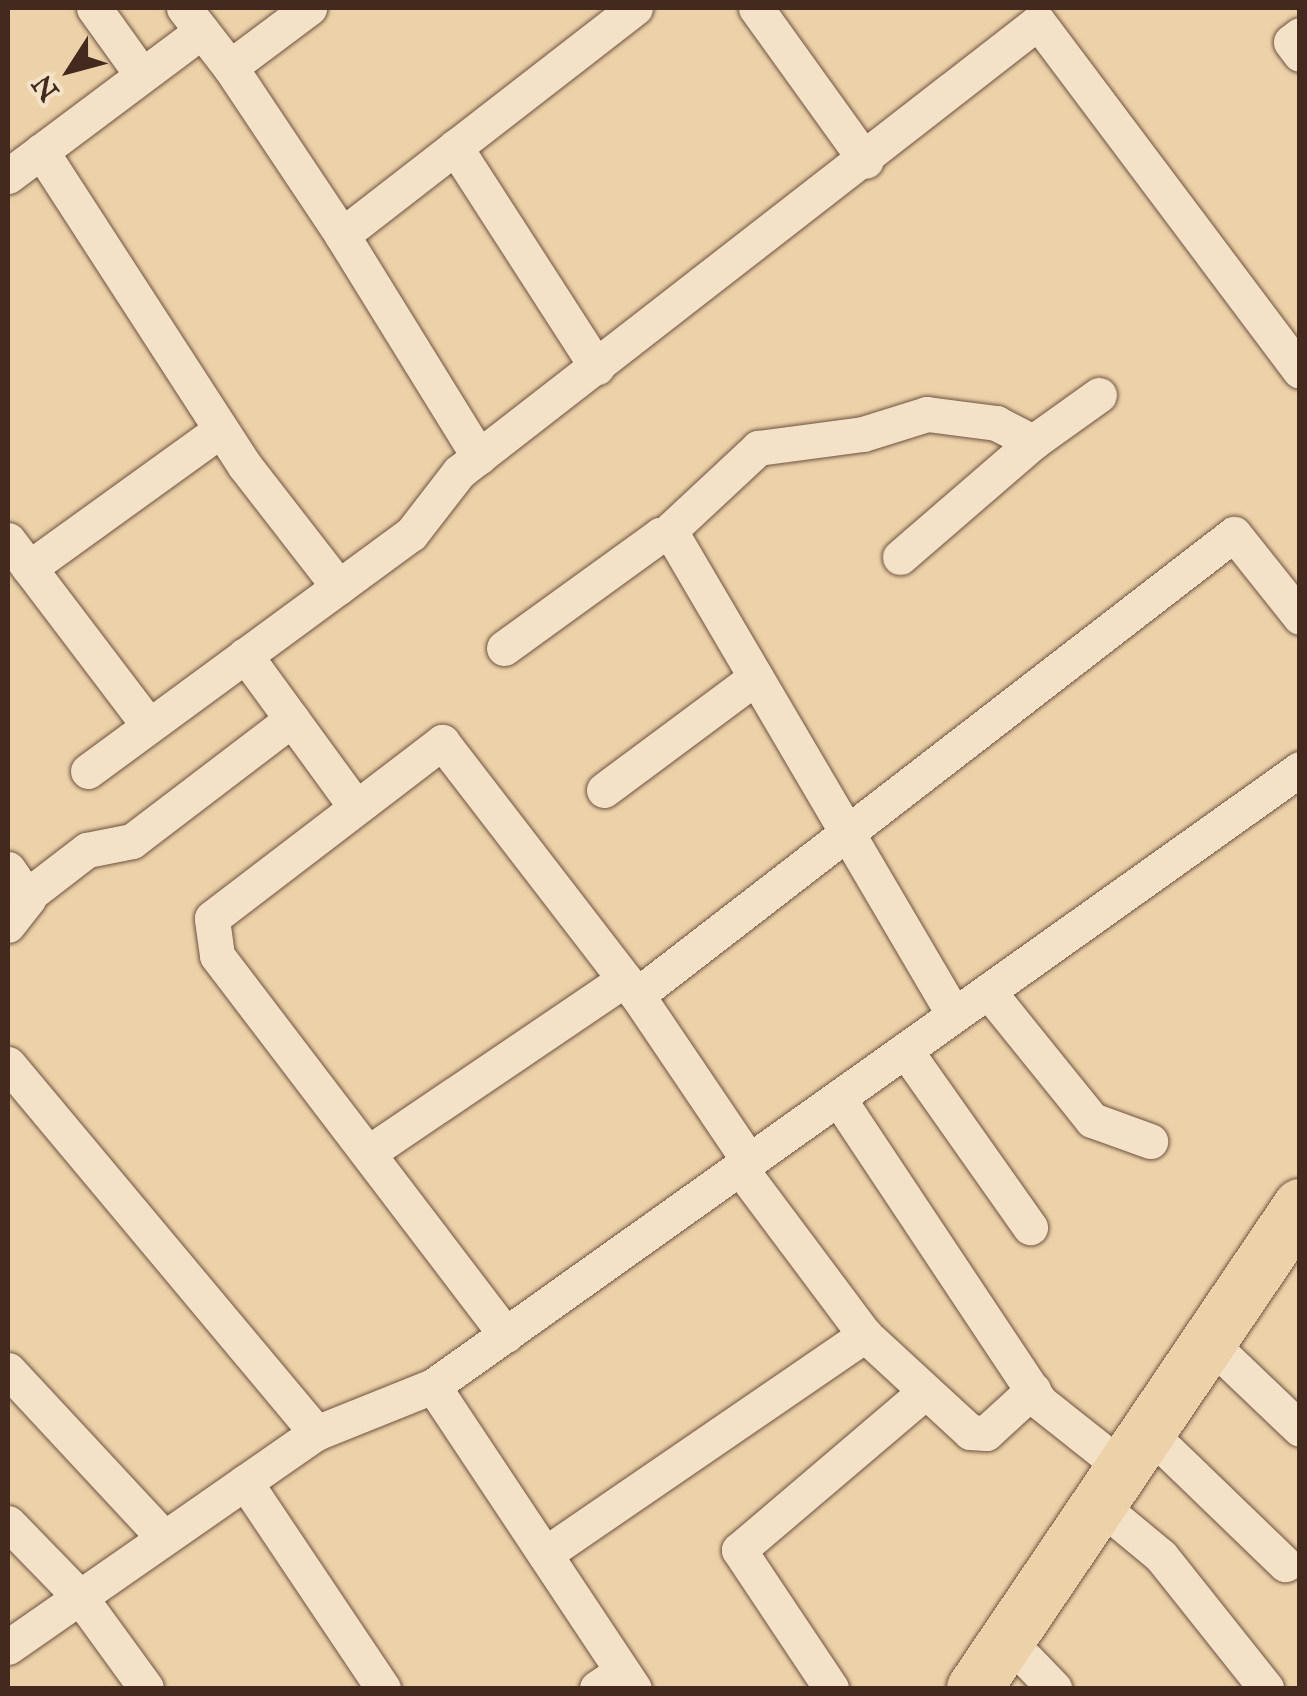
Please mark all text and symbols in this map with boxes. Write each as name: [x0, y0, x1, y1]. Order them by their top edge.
north arrow: [20, 20, 120, 120]
text: N: [24, 68, 66, 108]

